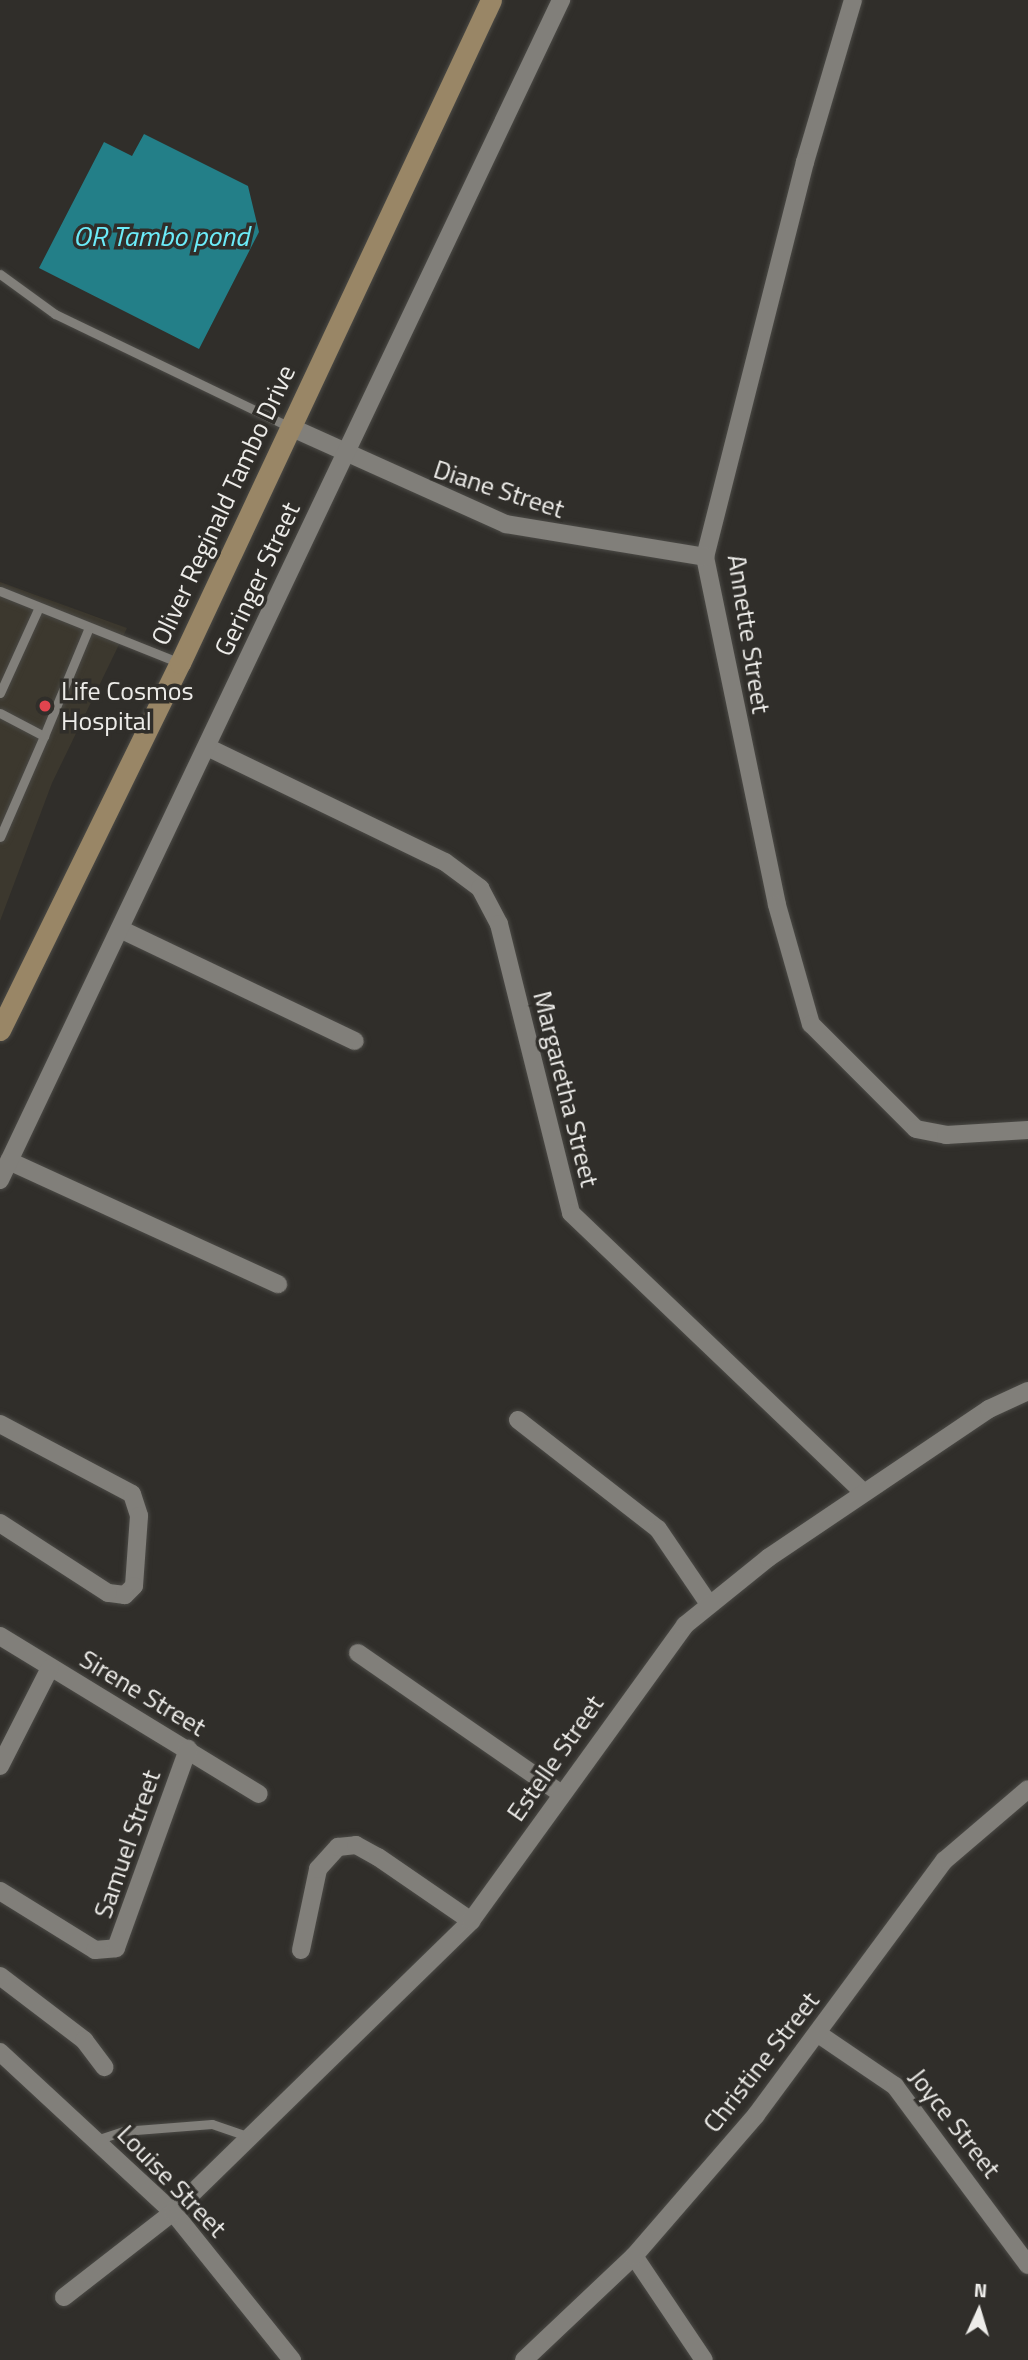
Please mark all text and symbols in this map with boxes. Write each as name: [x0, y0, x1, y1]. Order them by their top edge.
water label: OR Tambo pond: [73, 219, 249, 253]
street label: Oliver Reginald Tambo Drive: [144, 360, 302, 650]
street label: Diane Street: [430, 453, 568, 525]
street label: Geringer Street: [208, 497, 306, 661]
street label: Annette Street: [721, 552, 777, 716]
place label: Life Cosmos Hospital: [61, 675, 194, 736]
marker: Life Cosmos Hospital: [35, 696, 55, 716]
street label: Margaretha Street: [527, 988, 605, 1190]
street label: Sirene Street: [74, 1643, 212, 1743]
street label: Estelle Street: [500, 1689, 610, 1827]
street label: Samuel Street: [87, 1766, 167, 1922]
street label: Christine Street: [697, 1986, 825, 2138]
street label: Joyce Street: [903, 2062, 1007, 2184]
street label: Louise Street: [111, 2119, 233, 2243]
text: N: [973, 2275, 988, 2304]
north arrow: [944, 2276, 1014, 2346]

